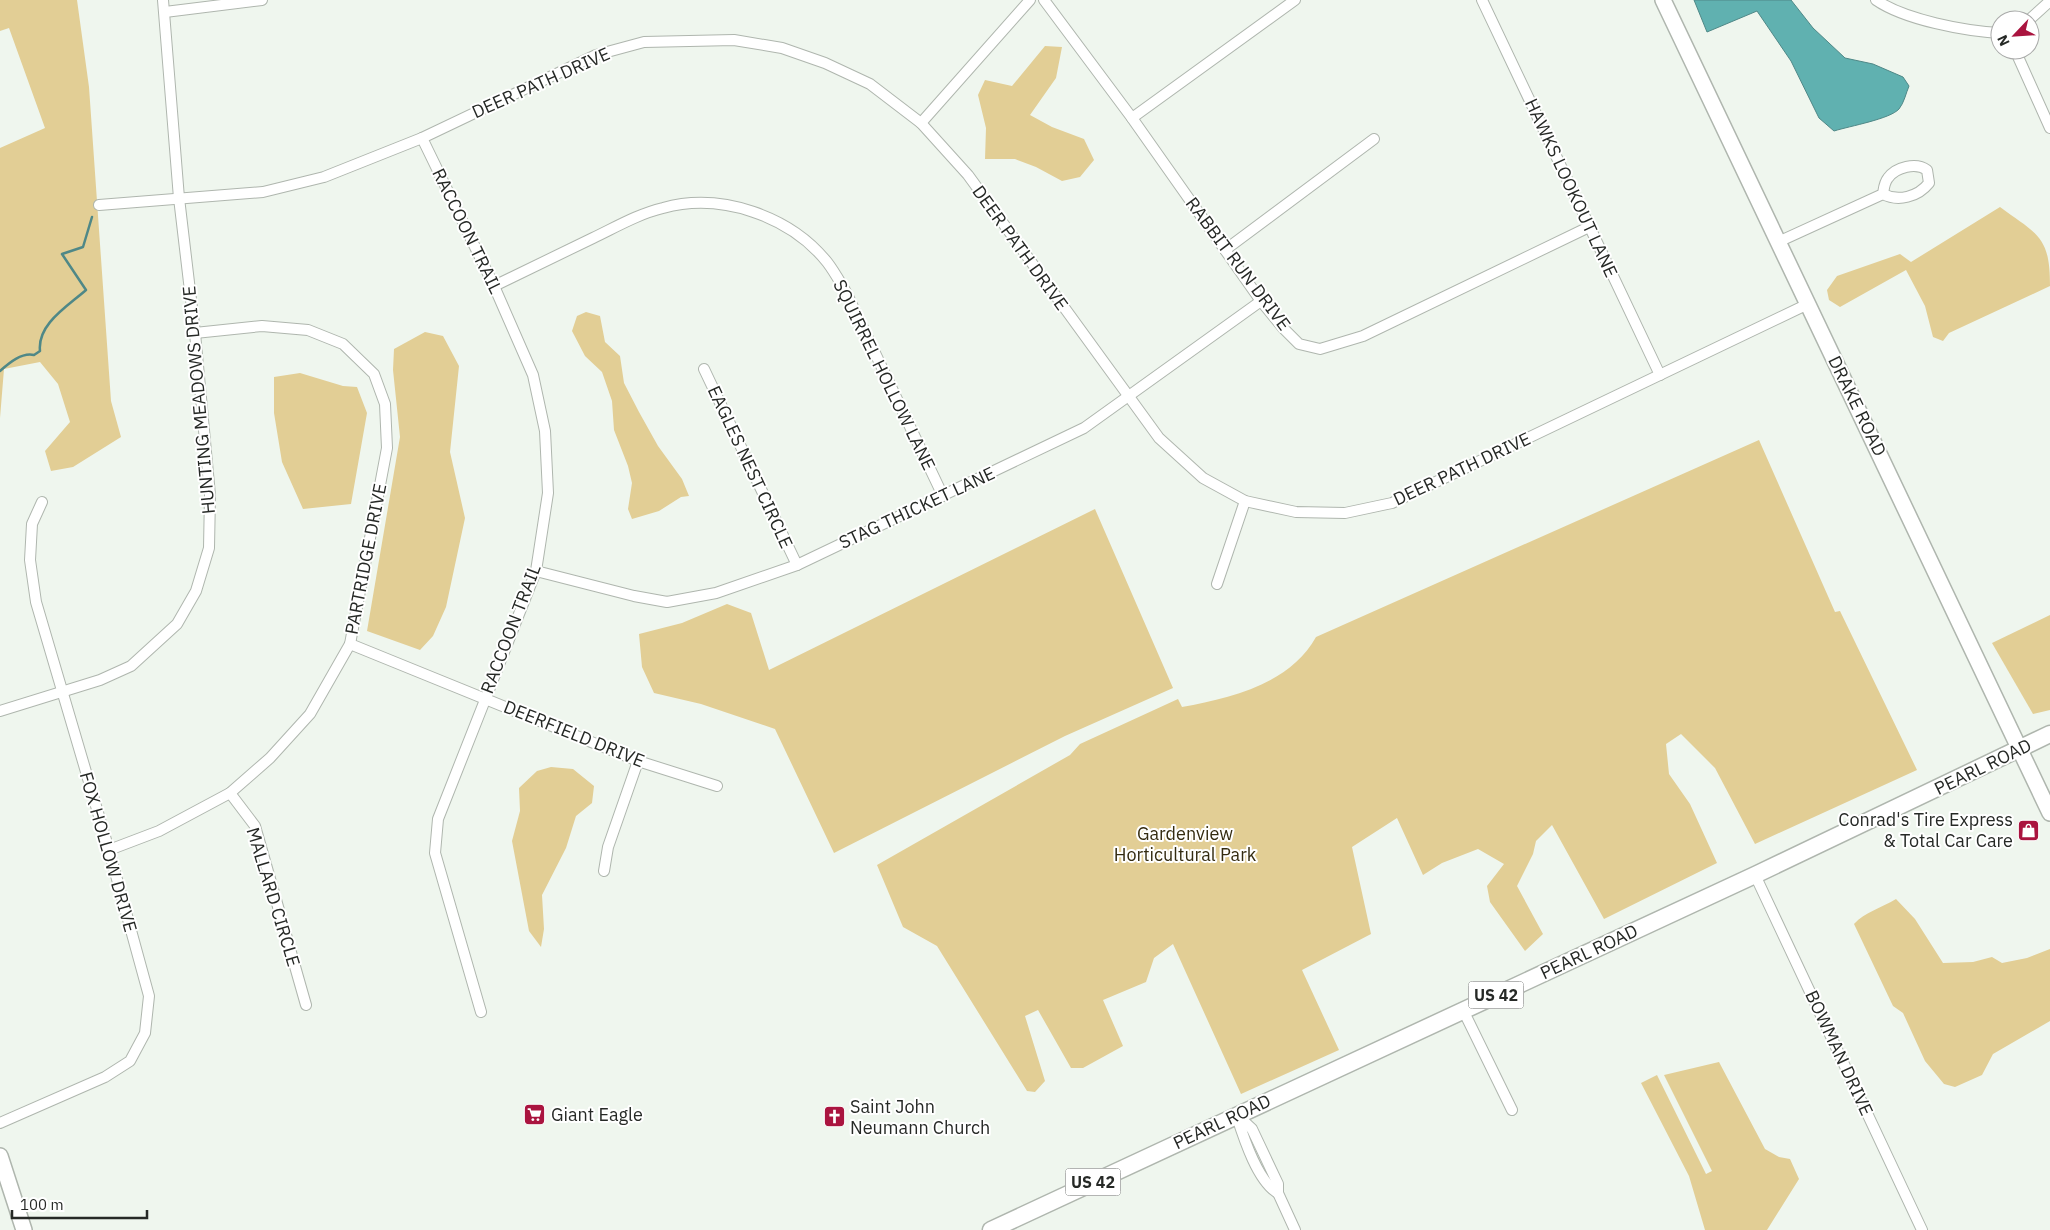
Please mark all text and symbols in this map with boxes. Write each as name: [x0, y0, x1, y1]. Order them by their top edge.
north arrow: [1990, 10, 2040, 60]
text: N: [1993, 32, 2014, 49]
street label: DEER PATH DRIVE: [468, 42, 613, 123]
street label: HAWKS LOOKOUT LANE: [1520, 95, 1623, 281]
street label: RACCOON TRAIL: [427, 164, 508, 297]
street label: DEER PATH DRIVE: [967, 181, 1073, 315]
street label: RABBIT RUN DRIVE: [1181, 193, 1296, 335]
street label: SQUIRREL HOLLOW LANE: [828, 276, 941, 474]
street label: HUNTING MEADOWS DRIVE: [177, 285, 220, 515]
street label: DRAKE ROAD: [1823, 352, 1892, 460]
street label: EAGLES NEST CIRCLE: [703, 382, 798, 552]
street label: DEER PATH DRIVE: [1389, 427, 1534, 510]
street label: STAG THICKET LANE: [835, 461, 998, 554]
street label: PARTRIDGE DRIVE: [340, 481, 391, 636]
street label: RACCOON TRAIL: [475, 561, 546, 697]
street label: DEERFIELD DRIVE: [500, 695, 648, 772]
street label: PEARL ROAD: [1930, 733, 2035, 800]
street label: FOX HOLLOW DRIVE: [75, 769, 142, 935]
place label: Conrad's Tire Express & Total Car Care: [1838, 808, 2013, 852]
shop icon: Conrad's Tire Express & Total Car Care: [2017, 818, 2041, 842]
park label: Gardenview Horticultural Park: [1114, 822, 1257, 866]
street label: MALLARD CIRCLE: [241, 824, 306, 969]
street label: PEARL ROAD: [1536, 919, 1641, 984]
road number: US 42: [1468, 982, 1524, 1008]
street label: BOWMAN DRIVE: [1800, 986, 1879, 1119]
street label: PEARL ROAD: [1169, 1089, 1274, 1154]
place label: Saint John Neumann Church: [850, 1095, 990, 1139]
supermarket icon: Giant Eagle: [523, 1103, 547, 1127]
place label: Giant Eagle: [551, 1103, 643, 1126]
church icon: Saint John Neumann Church: [822, 1105, 846, 1129]
road number: US 42: [1066, 1168, 1120, 1196]
scale bar: [12, 1188, 148, 1220]
text: 100 m: [20, 1195, 64, 1214]

